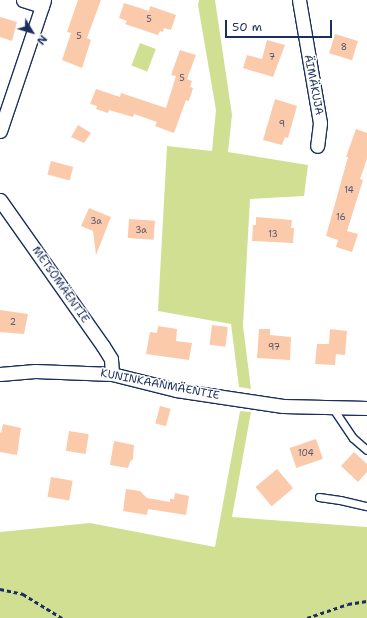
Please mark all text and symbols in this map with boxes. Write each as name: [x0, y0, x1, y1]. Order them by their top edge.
north arrow: [12, 12, 52, 52]
scale bar: [227, 12, 334, 38]
house number: 5: [146, 14, 152, 24]
text: 50 m: [232, 19, 262, 35]
house number: 5: [76, 31, 82, 41]
text: N: [33, 32, 50, 48]
house number: 8: [341, 42, 347, 52]
house number: 7: [269, 52, 275, 62]
street label: ÄIMÄKUJA: [301, 54, 325, 116]
house number: 5: [179, 73, 185, 83]
house number: 9: [279, 119, 285, 129]
house number: 14: [344, 185, 354, 195]
house number: 16: [336, 212, 346, 222]
house number: 3a: [90, 216, 102, 226]
house number: 3a: [135, 225, 147, 235]
house number: 13: [268, 229, 278, 239]
street label: METSOMÄENTIE: [29, 244, 91, 326]
house number: 2: [10, 317, 16, 327]
house number: 97: [268, 342, 280, 352]
street label: KUNINKAANMÄENTIE: [99, 367, 221, 403]
house number: 104: [298, 448, 314, 458]

